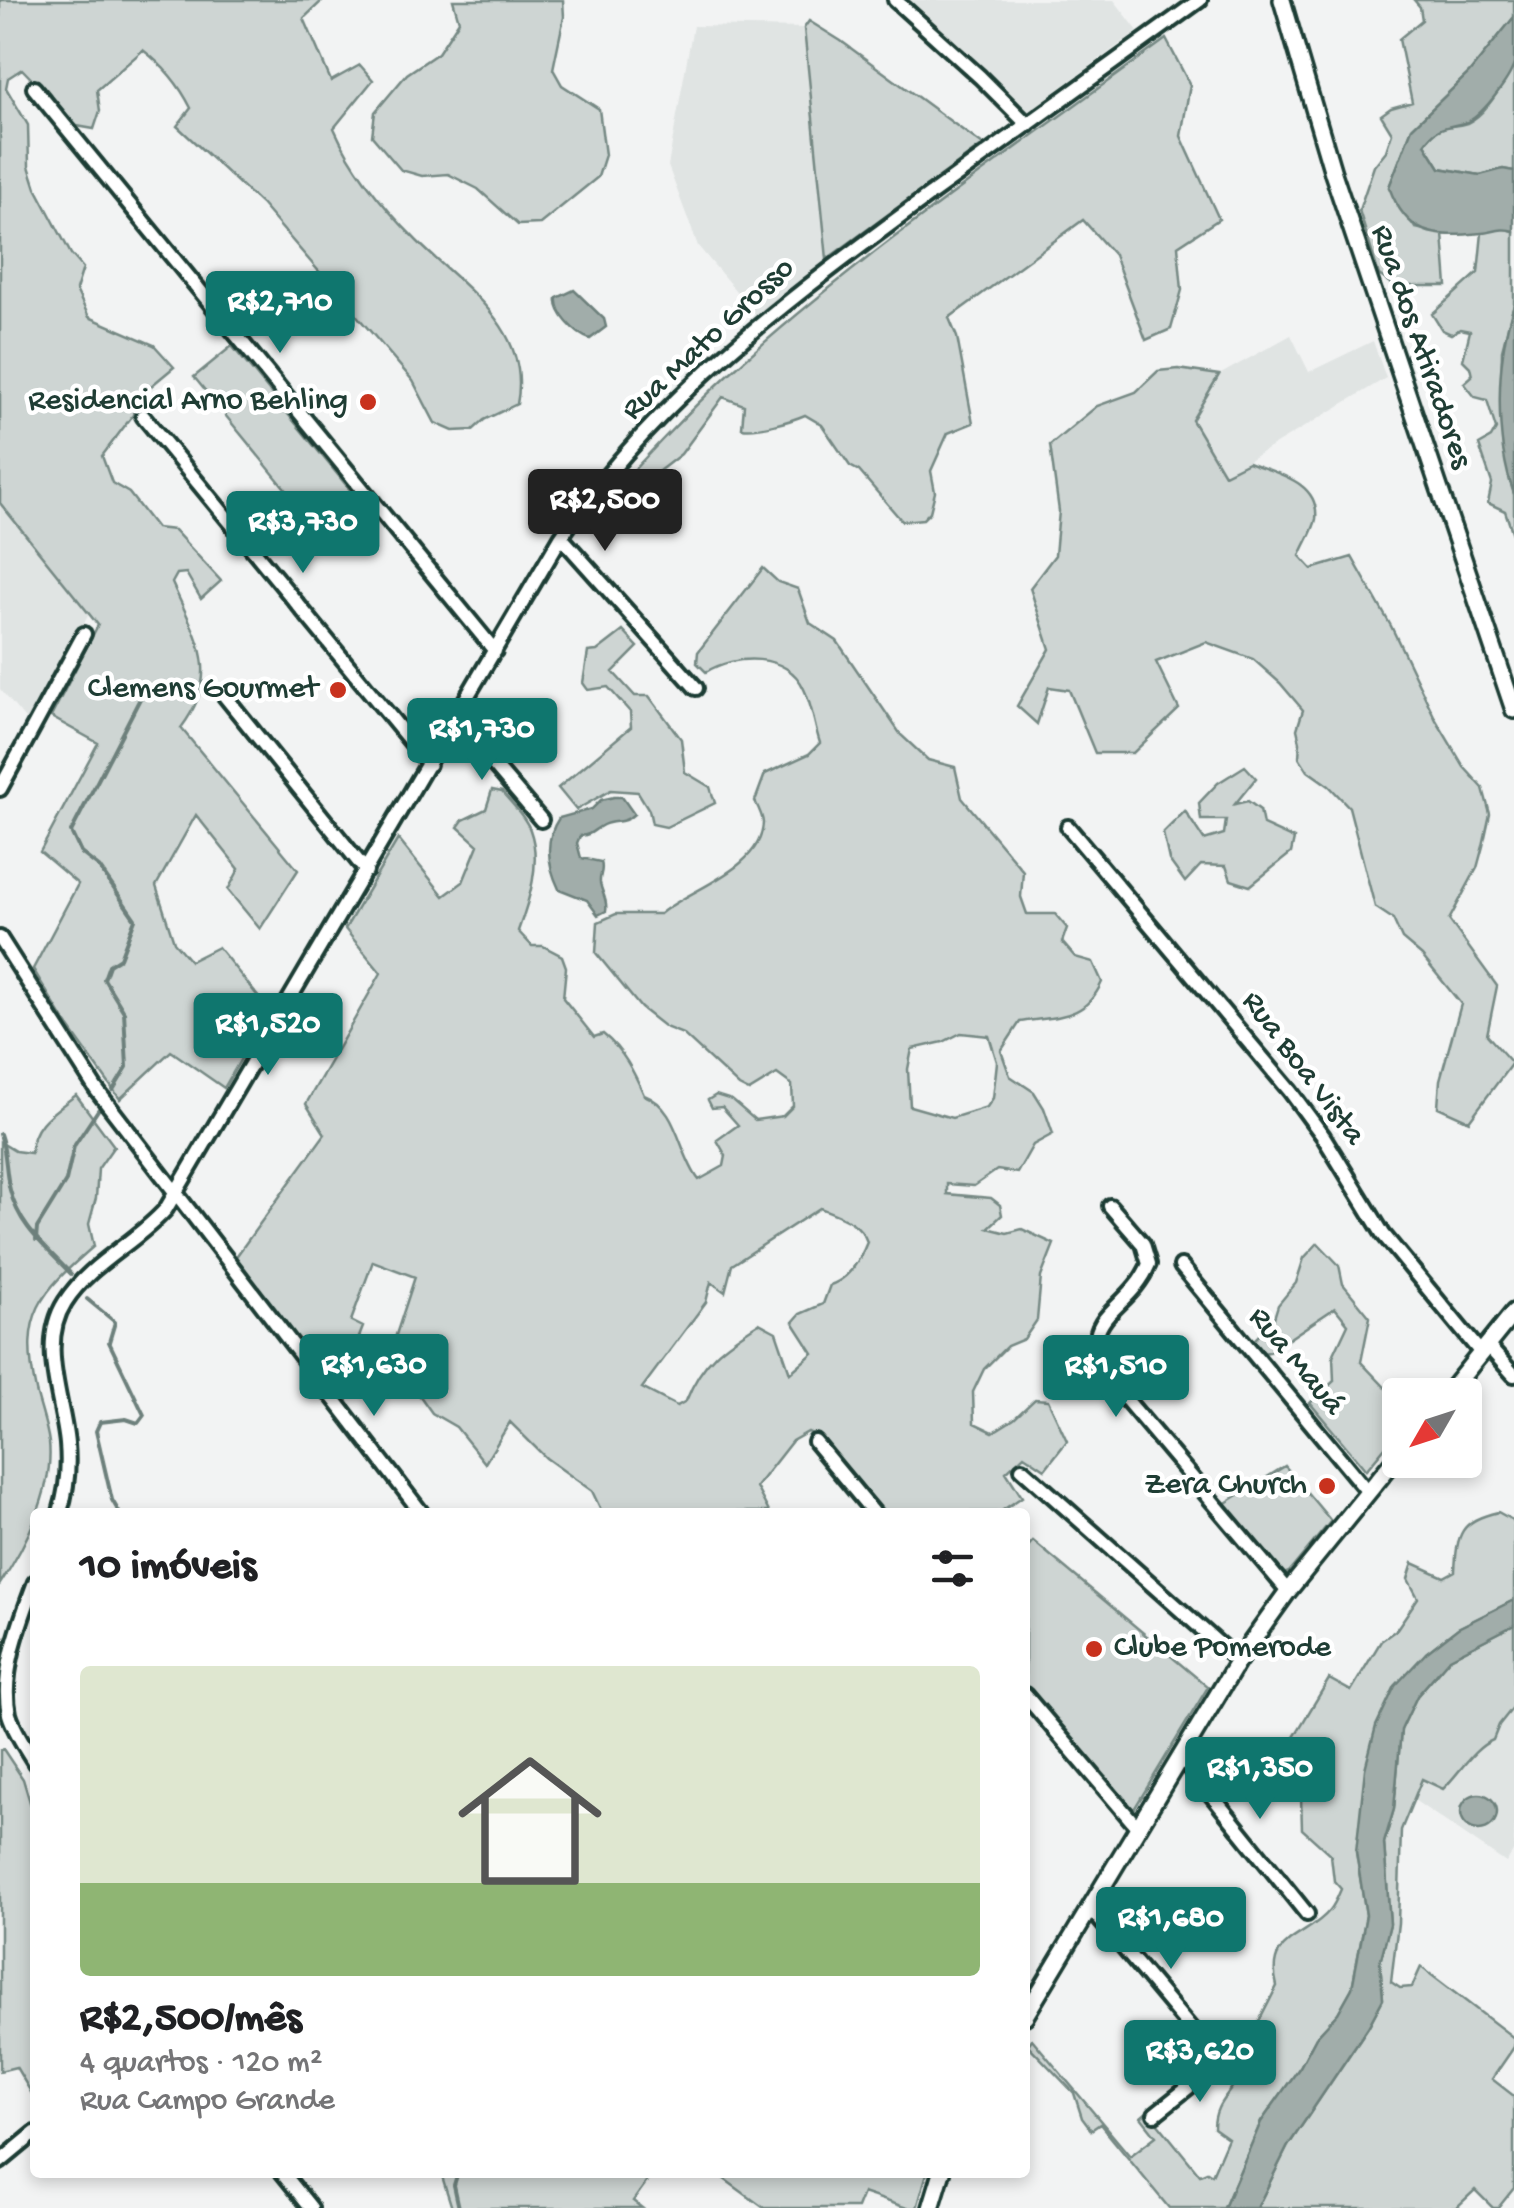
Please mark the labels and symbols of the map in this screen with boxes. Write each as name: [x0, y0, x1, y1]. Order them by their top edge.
street label: Rua dos Atiradores: [1361, 220, 1480, 475]
street label: Rua Mato Grosso: [615, 250, 803, 430]
pin: R$2,710: [188, 271, 372, 356]
place label: Residencial Arno Behling: [28, 383, 348, 421]
marker: Residencial Arno Behling: [357, 391, 379, 413]
pin: R$2,500: [513, 469, 697, 554]
pin: R$3,730: [211, 491, 395, 576]
place label: Clemens Gourmet: [88, 671, 321, 709]
marker: Clemens Gourmet: [327, 679, 349, 701]
pin: R$1,730: [390, 698, 574, 783]
street label: Rua Boa Vista: [1232, 985, 1373, 1154]
pin: R$1,520: [176, 993, 360, 1078]
street label: Rua Mauá: [1239, 1300, 1352, 1425]
pin: R$1,630: [282, 1334, 466, 1419]
pin: R$1,510: [1024, 1335, 1208, 1420]
north arrow: [1382, 1378, 1482, 1478]
place label: Zera Church: [1144, 1467, 1307, 1505]
marker: Zera Church: [1316, 1475, 1338, 1497]
place label: Clube Pomerode: [1114, 1630, 1332, 1668]
marker: Clube Pomerode: [1083, 1638, 1105, 1660]
pin: R$1,350: [1168, 1737, 1352, 1822]
pin: R$1,680: [1079, 1887, 1263, 1972]
pin: R$3,620: [1108, 2020, 1292, 2105]

